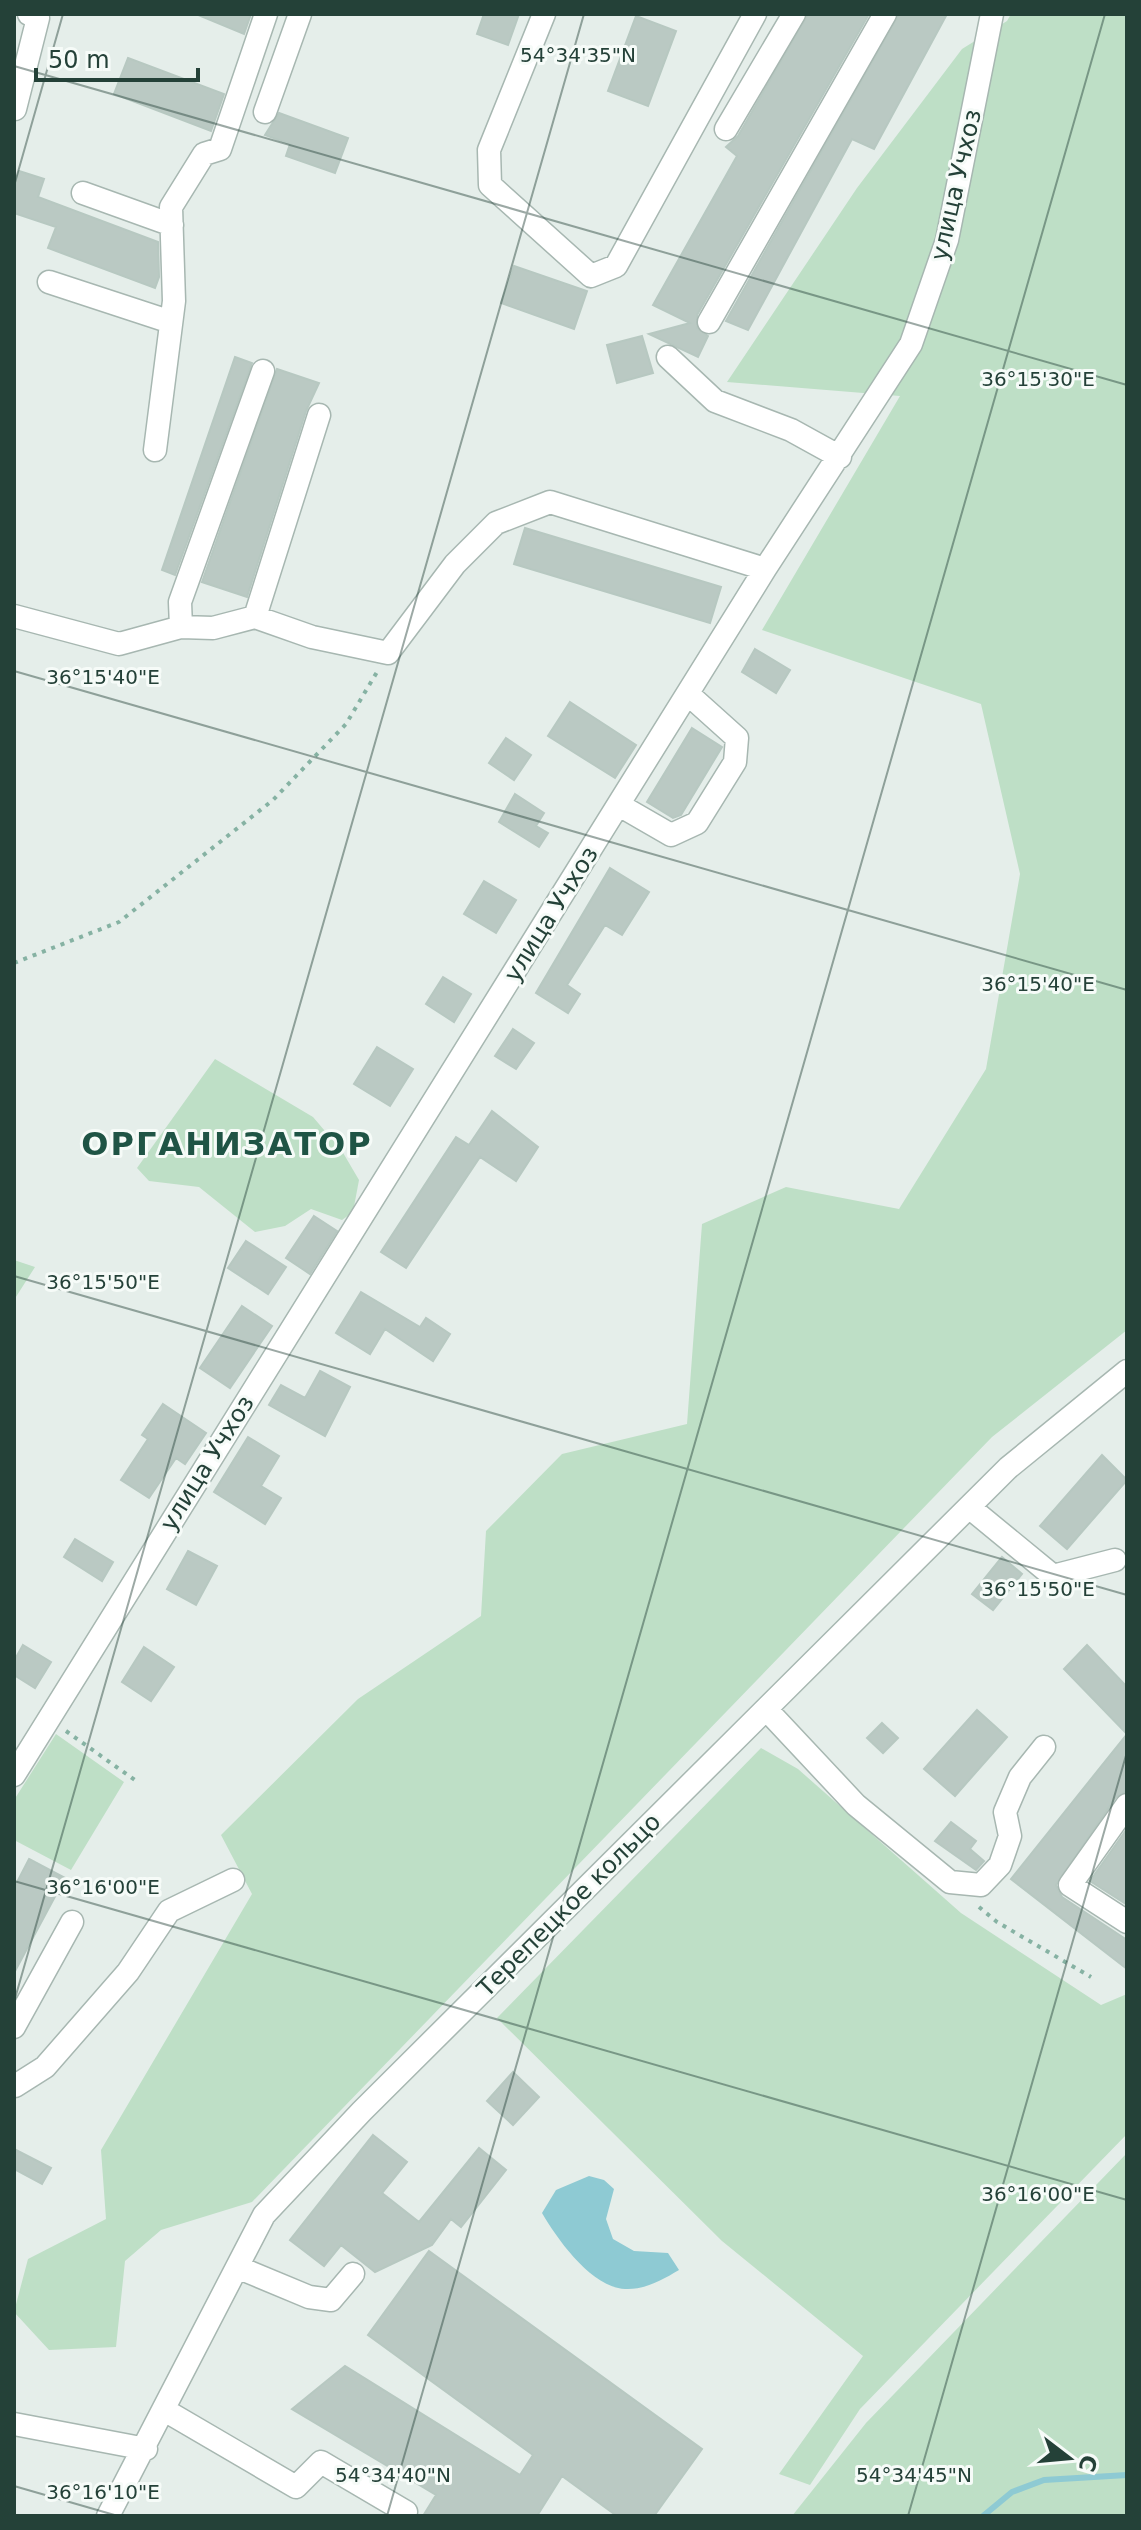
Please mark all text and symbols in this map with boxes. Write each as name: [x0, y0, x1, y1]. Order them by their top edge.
scale bar: [36, 32, 198, 82]
text: 54°34'35"N: [520, 43, 636, 67]
text: 50 m: [48, 46, 110, 74]
street label: улица Учхоз: [925, 107, 987, 263]
text: 36°15'30"E: [981, 367, 1095, 391]
text: 36°15'40"E: [46, 665, 160, 689]
street label: улица Учхоз: [498, 841, 604, 987]
text: 36°15'40"E: [981, 972, 1095, 996]
district label: ОРГАНИЗАТОР: [81, 1125, 373, 1163]
text: 36°15'50"E: [46, 1270, 160, 1294]
street label: улица Учхоз: [154, 1390, 260, 1536]
text: 36°15'50"E: [981, 1577, 1095, 1601]
street label: Терепецкое кольцо: [471, 1808, 666, 2003]
text: 36°16'00"E: [46, 1875, 160, 1899]
text: 36°16'00"E: [981, 2182, 1095, 2206]
north arrow: [1029, 2418, 1109, 2498]
text: С: [1074, 2452, 1102, 2475]
text: 54°34'40"N: [335, 2463, 451, 2487]
text: 54°34'45"N: [856, 2463, 972, 2487]
text: 36°16'10"E: [46, 2480, 160, 2504]

